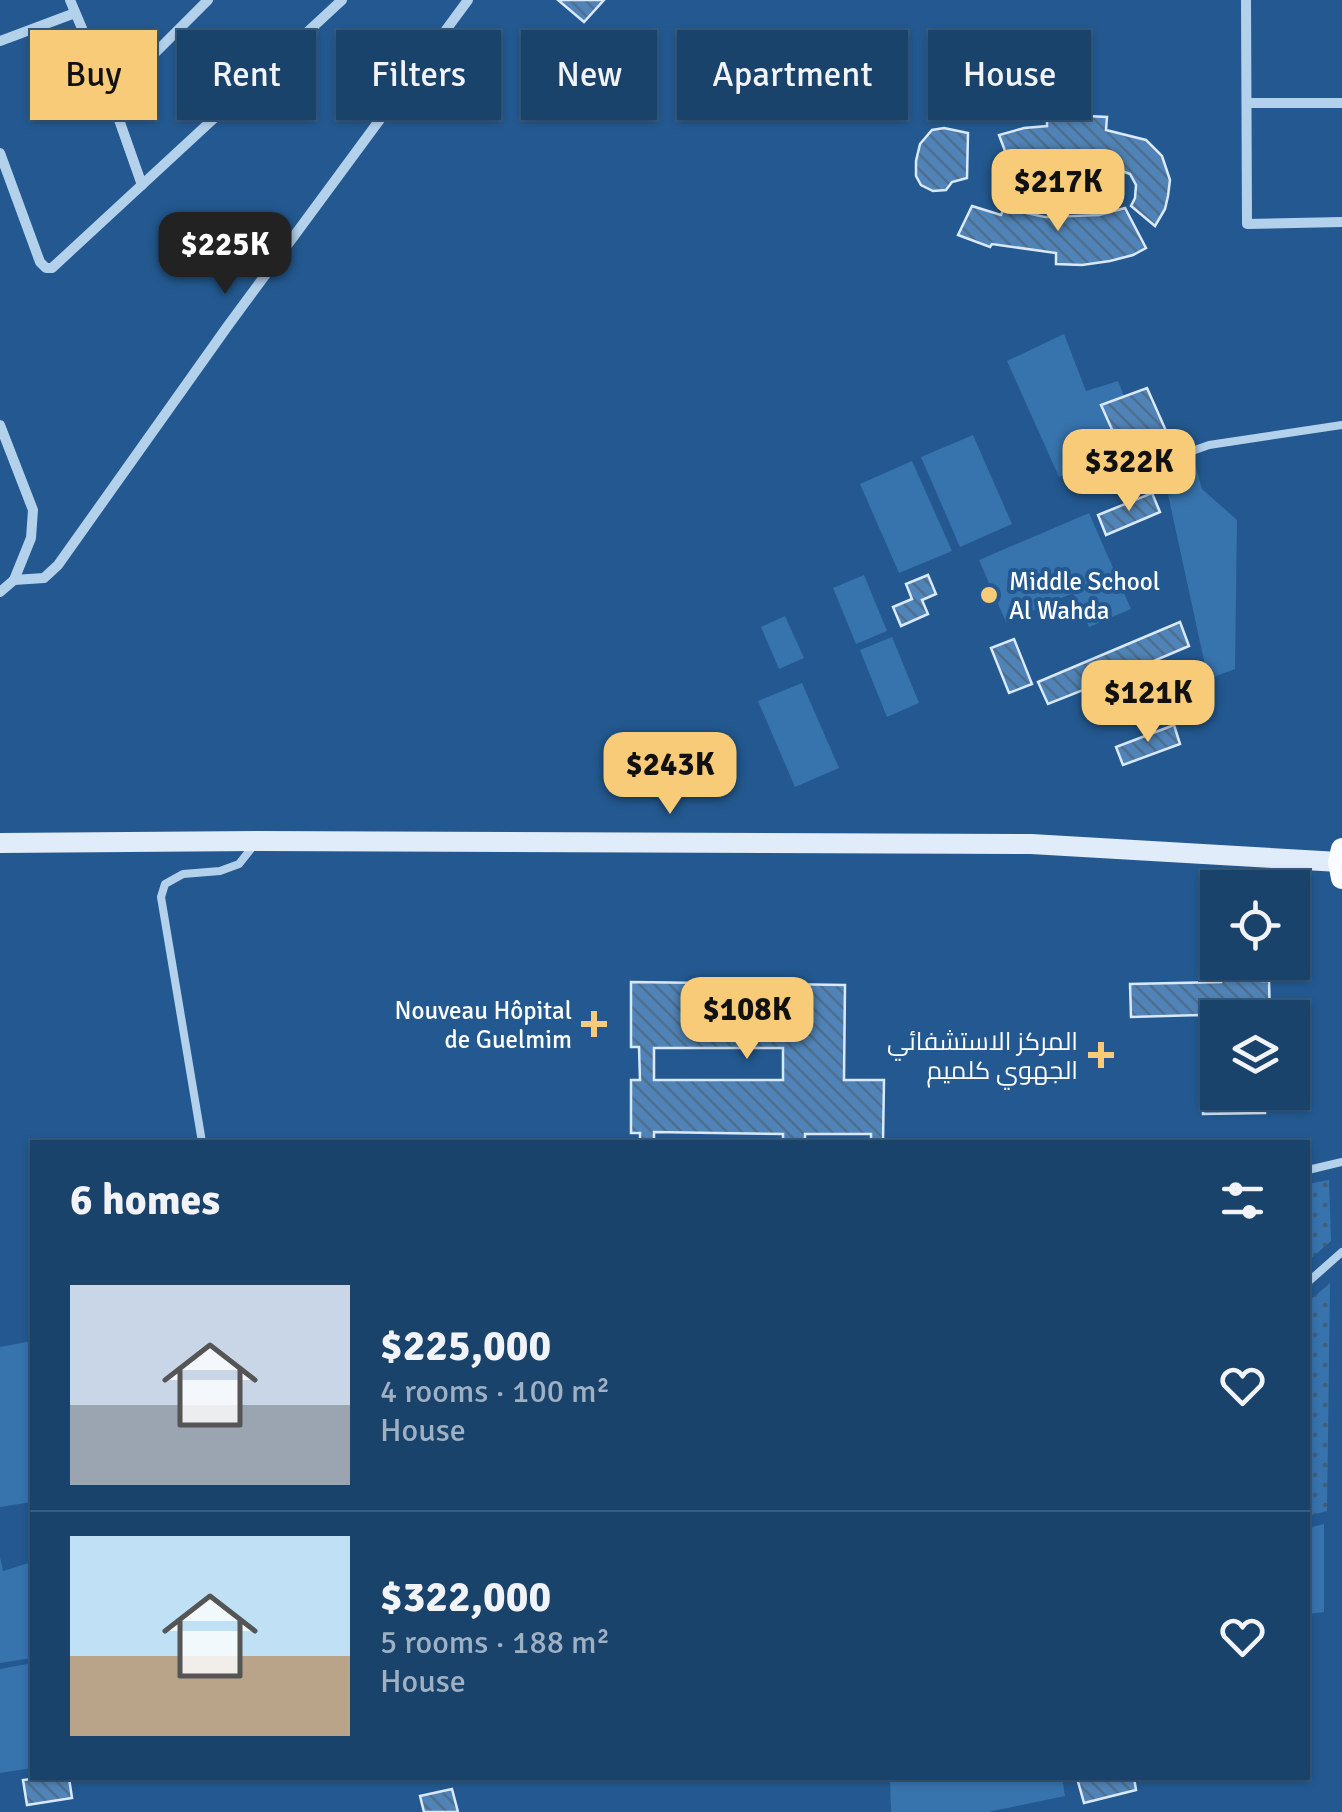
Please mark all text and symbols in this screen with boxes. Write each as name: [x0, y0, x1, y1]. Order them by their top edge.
chip: Buy: [30, 30, 157, 120]
chip: Rent: [177, 30, 316, 120]
chip: Filters: [336, 30, 501, 120]
chip: New: [521, 30, 657, 120]
chip: Apartment: [677, 30, 908, 120]
chip: House: [928, 30, 1091, 120]
pin: $217K: [988, 149, 1128, 234]
text: $217K: [1014, 162, 1102, 201]
pin: $225K: [155, 212, 295, 297]
text: $225K: [181, 225, 269, 264]
pin: $322K: [1059, 429, 1199, 514]
text: $322K: [1085, 442, 1173, 481]
place label: Middle School Al Wahda: [1009, 566, 1160, 626]
marker: Middle School Al Wahda: [978, 584, 1000, 606]
pin: $121K: [1078, 660, 1218, 745]
text: $121K: [1104, 673, 1192, 712]
pin: $243K: [600, 732, 740, 817]
text: $243K: [626, 745, 714, 784]
map controls: [1200, 870, 1310, 1110]
button: locate: [1200, 870, 1310, 980]
pin: $108K: [677, 977, 817, 1062]
text: $108K: [703, 990, 791, 1029]
place label: Nouveau Hôpital de Guelmim: [394, 995, 572, 1055]
button: layers: [1200, 1000, 1310, 1110]
marker: Nouveau Hôpital de Guelmim: [581, 1011, 607, 1037]
place label: المركز الاستشفائي الجهوي كلميم: [887, 1026, 1078, 1090]
marker: المركز الاستشفائي الجهوي كلميم: [1088, 1042, 1114, 1068]
icon: filters: [1215, 1173, 1270, 1228]
text: 6 homes: [70, 1175, 220, 1226]
text: $225,000: [380, 1321, 551, 1372]
icon: home: [150, 1325, 270, 1445]
icon: heart: [1215, 1358, 1270, 1413]
text: 4 rooms · 100 m²: [380, 1372, 610, 1411]
text: House: [380, 1411, 466, 1450]
text: $322,000: [380, 1572, 551, 1623]
icon: home: [150, 1576, 270, 1696]
icon: heart: [1215, 1609, 1270, 1664]
text: 5 rooms · 188 m²: [380, 1623, 610, 1662]
text: House: [380, 1662, 466, 1701]

